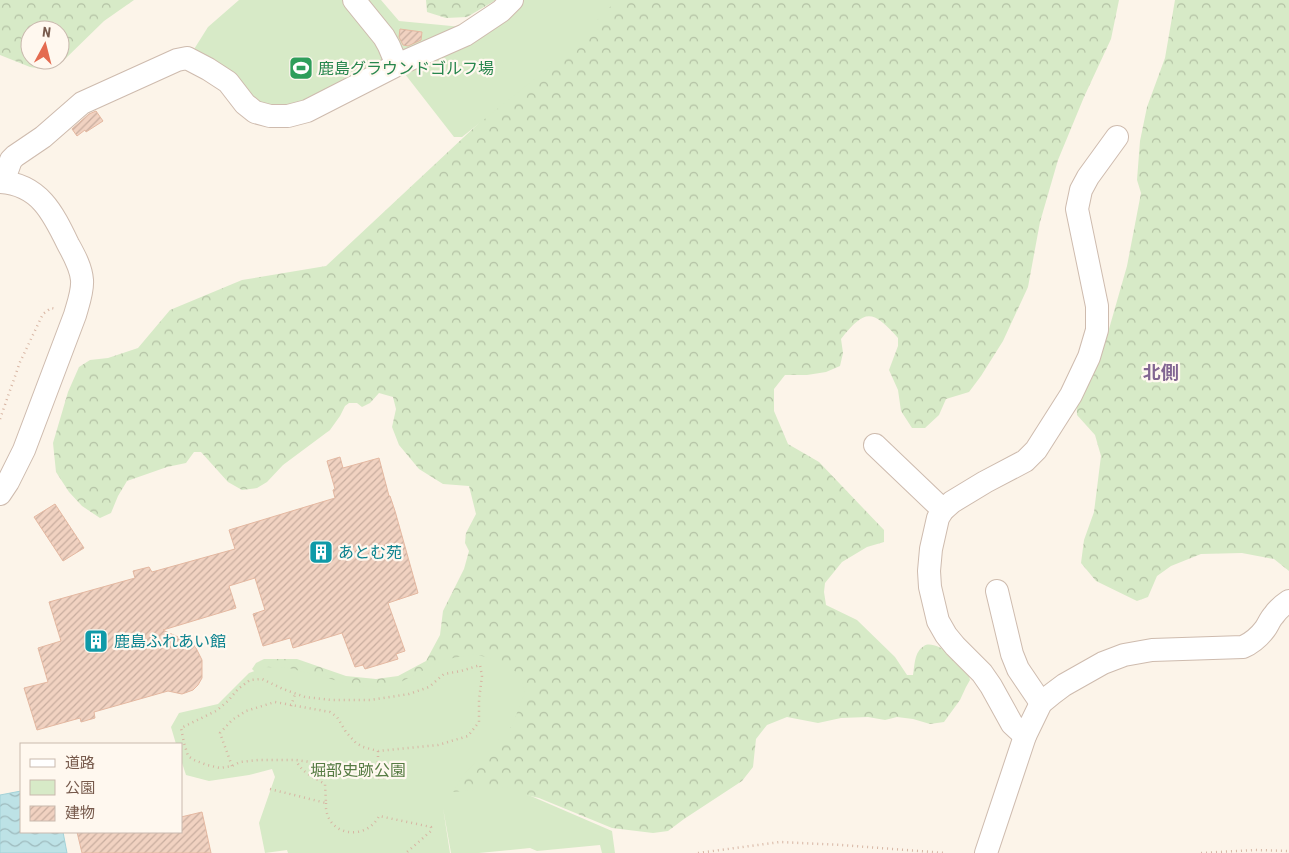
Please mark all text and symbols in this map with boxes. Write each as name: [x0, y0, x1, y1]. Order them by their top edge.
north arrow: [20, 20, 70, 70]
text: N: [41, 24, 52, 41]
sports icon: 鹿島グラウンドゴルフ場: [288, 55, 314, 81]
place label: 鹿島グラウンドゴルフ場: [318, 59, 494, 78]
district label: 北側: [1143, 362, 1179, 383]
building icon: あとむ苑: [308, 539, 334, 565]
place label: あとむ苑: [338, 543, 402, 562]
building icon: 鹿島ふれあい館: [83, 628, 109, 654]
place label: 鹿島ふれあい館: [114, 632, 226, 651]
legend: [20, 743, 182, 833]
text: 道路: [65, 754, 95, 772]
park label: 堀部史跡公園: [310, 761, 406, 780]
text: 公園: [65, 779, 95, 797]
text: 建物: [65, 804, 95, 822]

